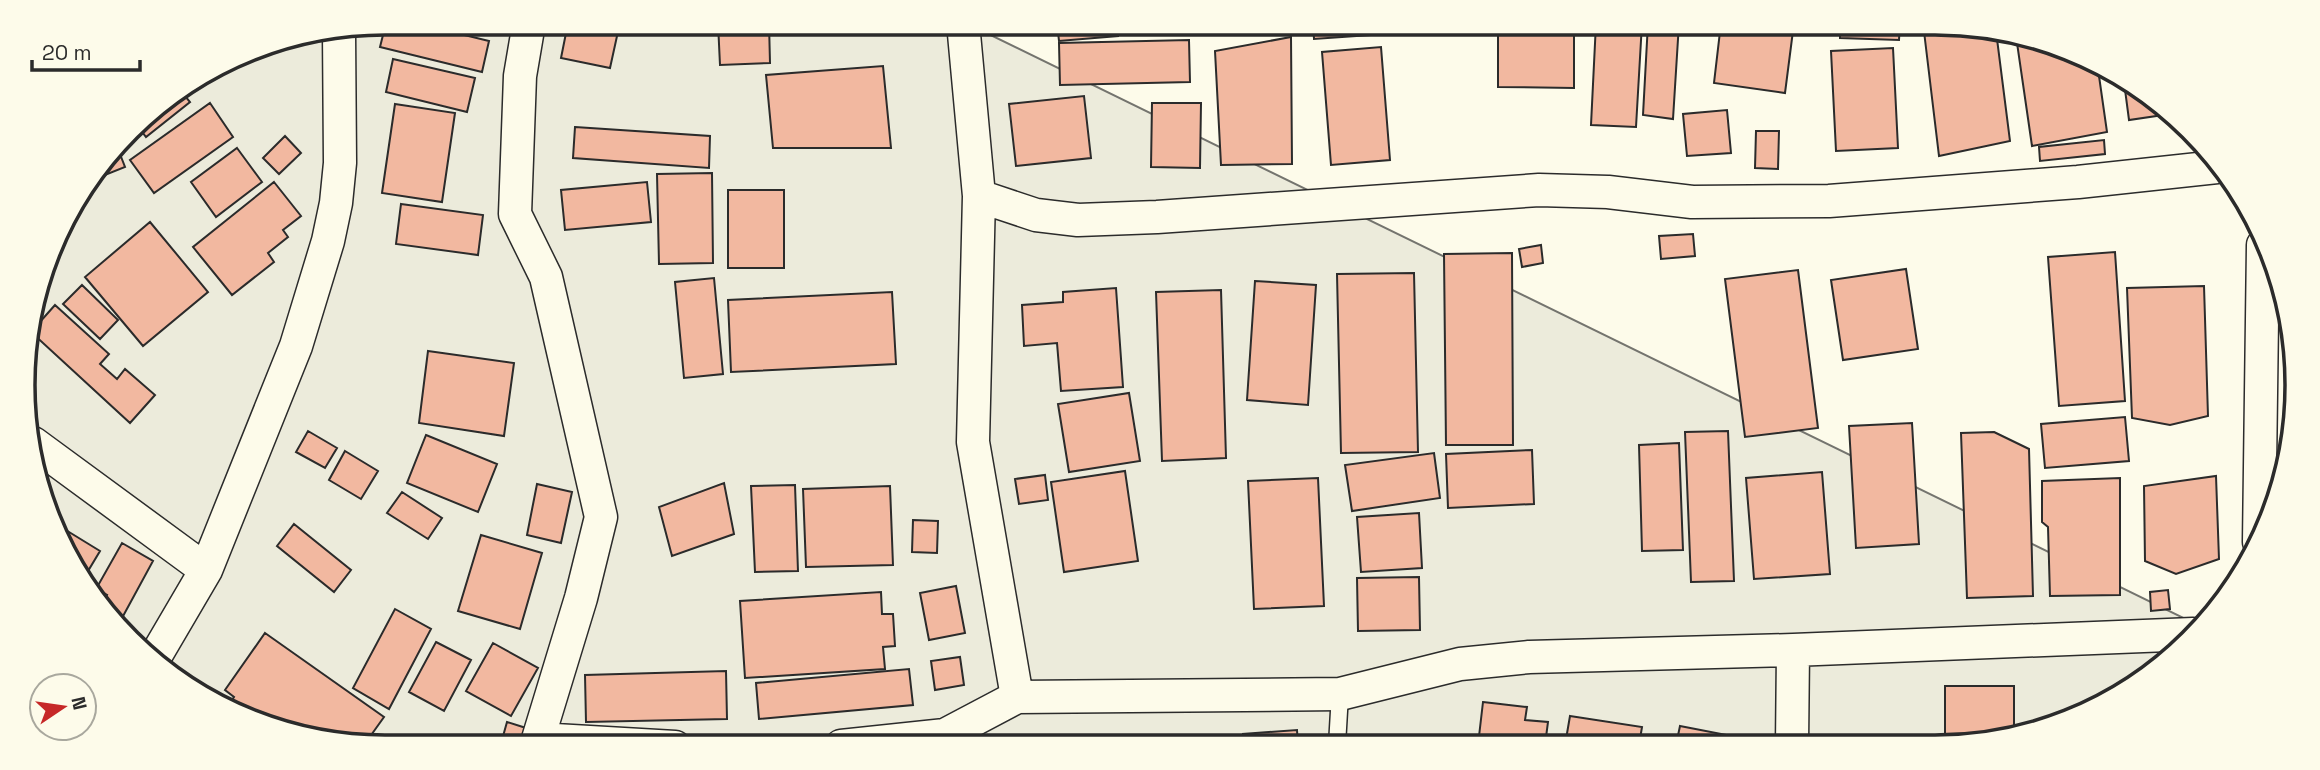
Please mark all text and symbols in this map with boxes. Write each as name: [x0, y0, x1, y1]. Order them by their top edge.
scale bar: [32, 28, 140, 72]
text: 20 m: [42, 39, 92, 66]
north arrow: [28, 672, 98, 742]
text: N: [65, 694, 93, 712]

